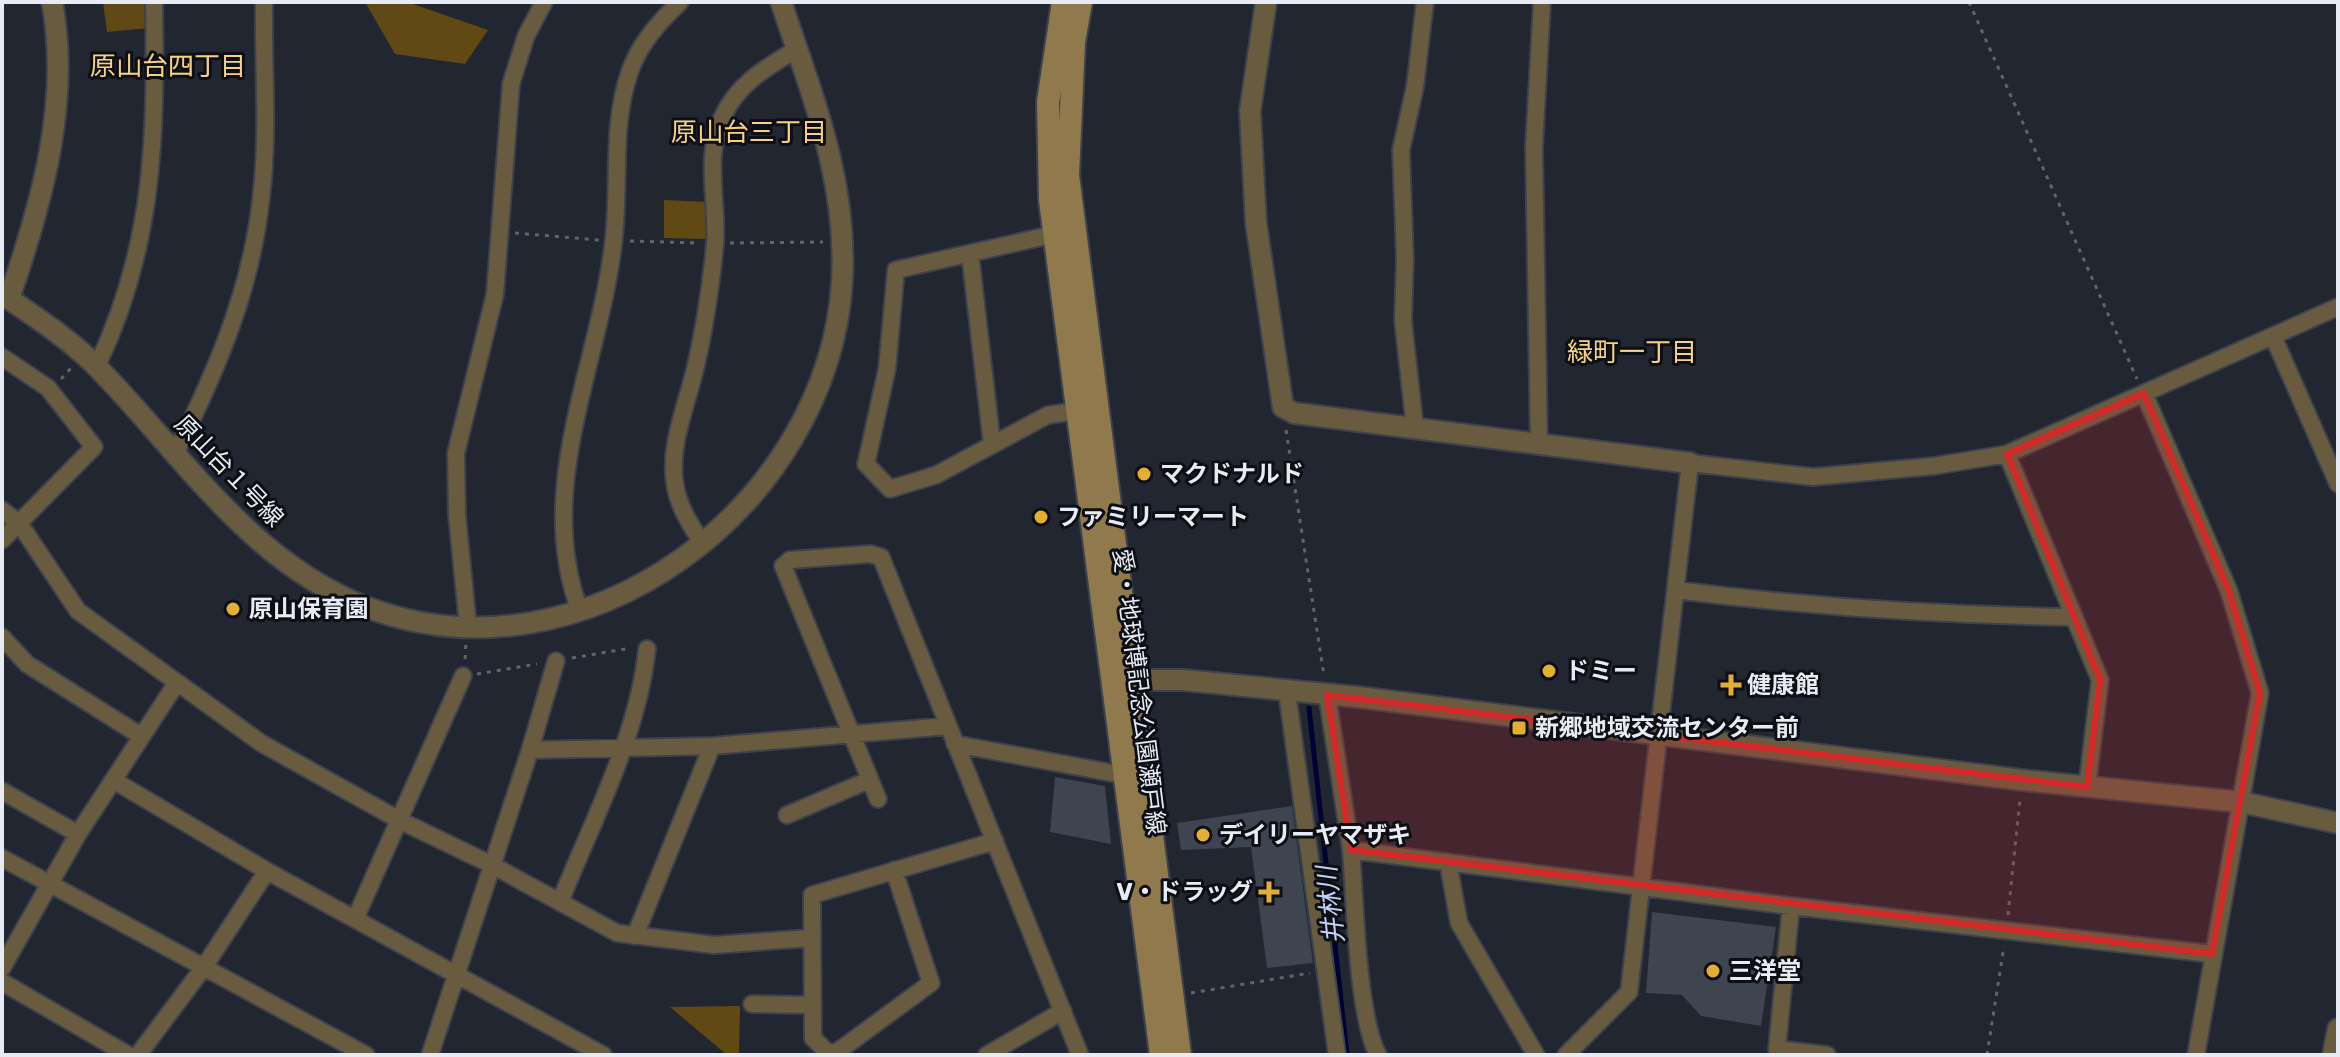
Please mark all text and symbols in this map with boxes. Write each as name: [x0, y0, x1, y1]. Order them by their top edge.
district label: 原山台四丁目: [90, 51, 246, 82]
district label: 原山台三丁目: [671, 117, 827, 148]
district label: 緑町一丁目: [1567, 337, 1697, 368]
street label: 原山台１号線: [169, 409, 289, 533]
place label: マクドナルド: [1160, 460, 1304, 488]
marker: マクドナルド: [1135, 465, 1153, 483]
place label: ファミリーマート: [1057, 503, 1249, 531]
marker: ファミリーマート: [1032, 508, 1050, 526]
street label: 愛・地球博記念公園瀬戸線: [1108, 547, 1170, 837]
place label: 原山保育園: [249, 595, 369, 623]
marker: 原山保育園: [224, 600, 242, 618]
place label: ドミー: [1565, 657, 1637, 685]
marker: ドミー: [1540, 662, 1558, 680]
place label: 健康館: [1747, 671, 1819, 699]
marker: 健康館: [1722, 676, 1740, 694]
place label: 新郷地域交流センター前: [1535, 714, 1799, 742]
marker: 新郷地域交流センター前: [1510, 719, 1528, 737]
place label: デイリーヤマザキ: [1219, 821, 1411, 849]
marker: デイリーヤマザキ: [1194, 826, 1212, 844]
water label: 井林川: [1311, 862, 1350, 945]
place label: V・ドラッグ: [1116, 878, 1253, 906]
marker: V・ドラッグ: [1260, 883, 1278, 901]
place label: 三洋堂: [1729, 957, 1801, 985]
marker: 三洋堂: [1704, 962, 1722, 980]

